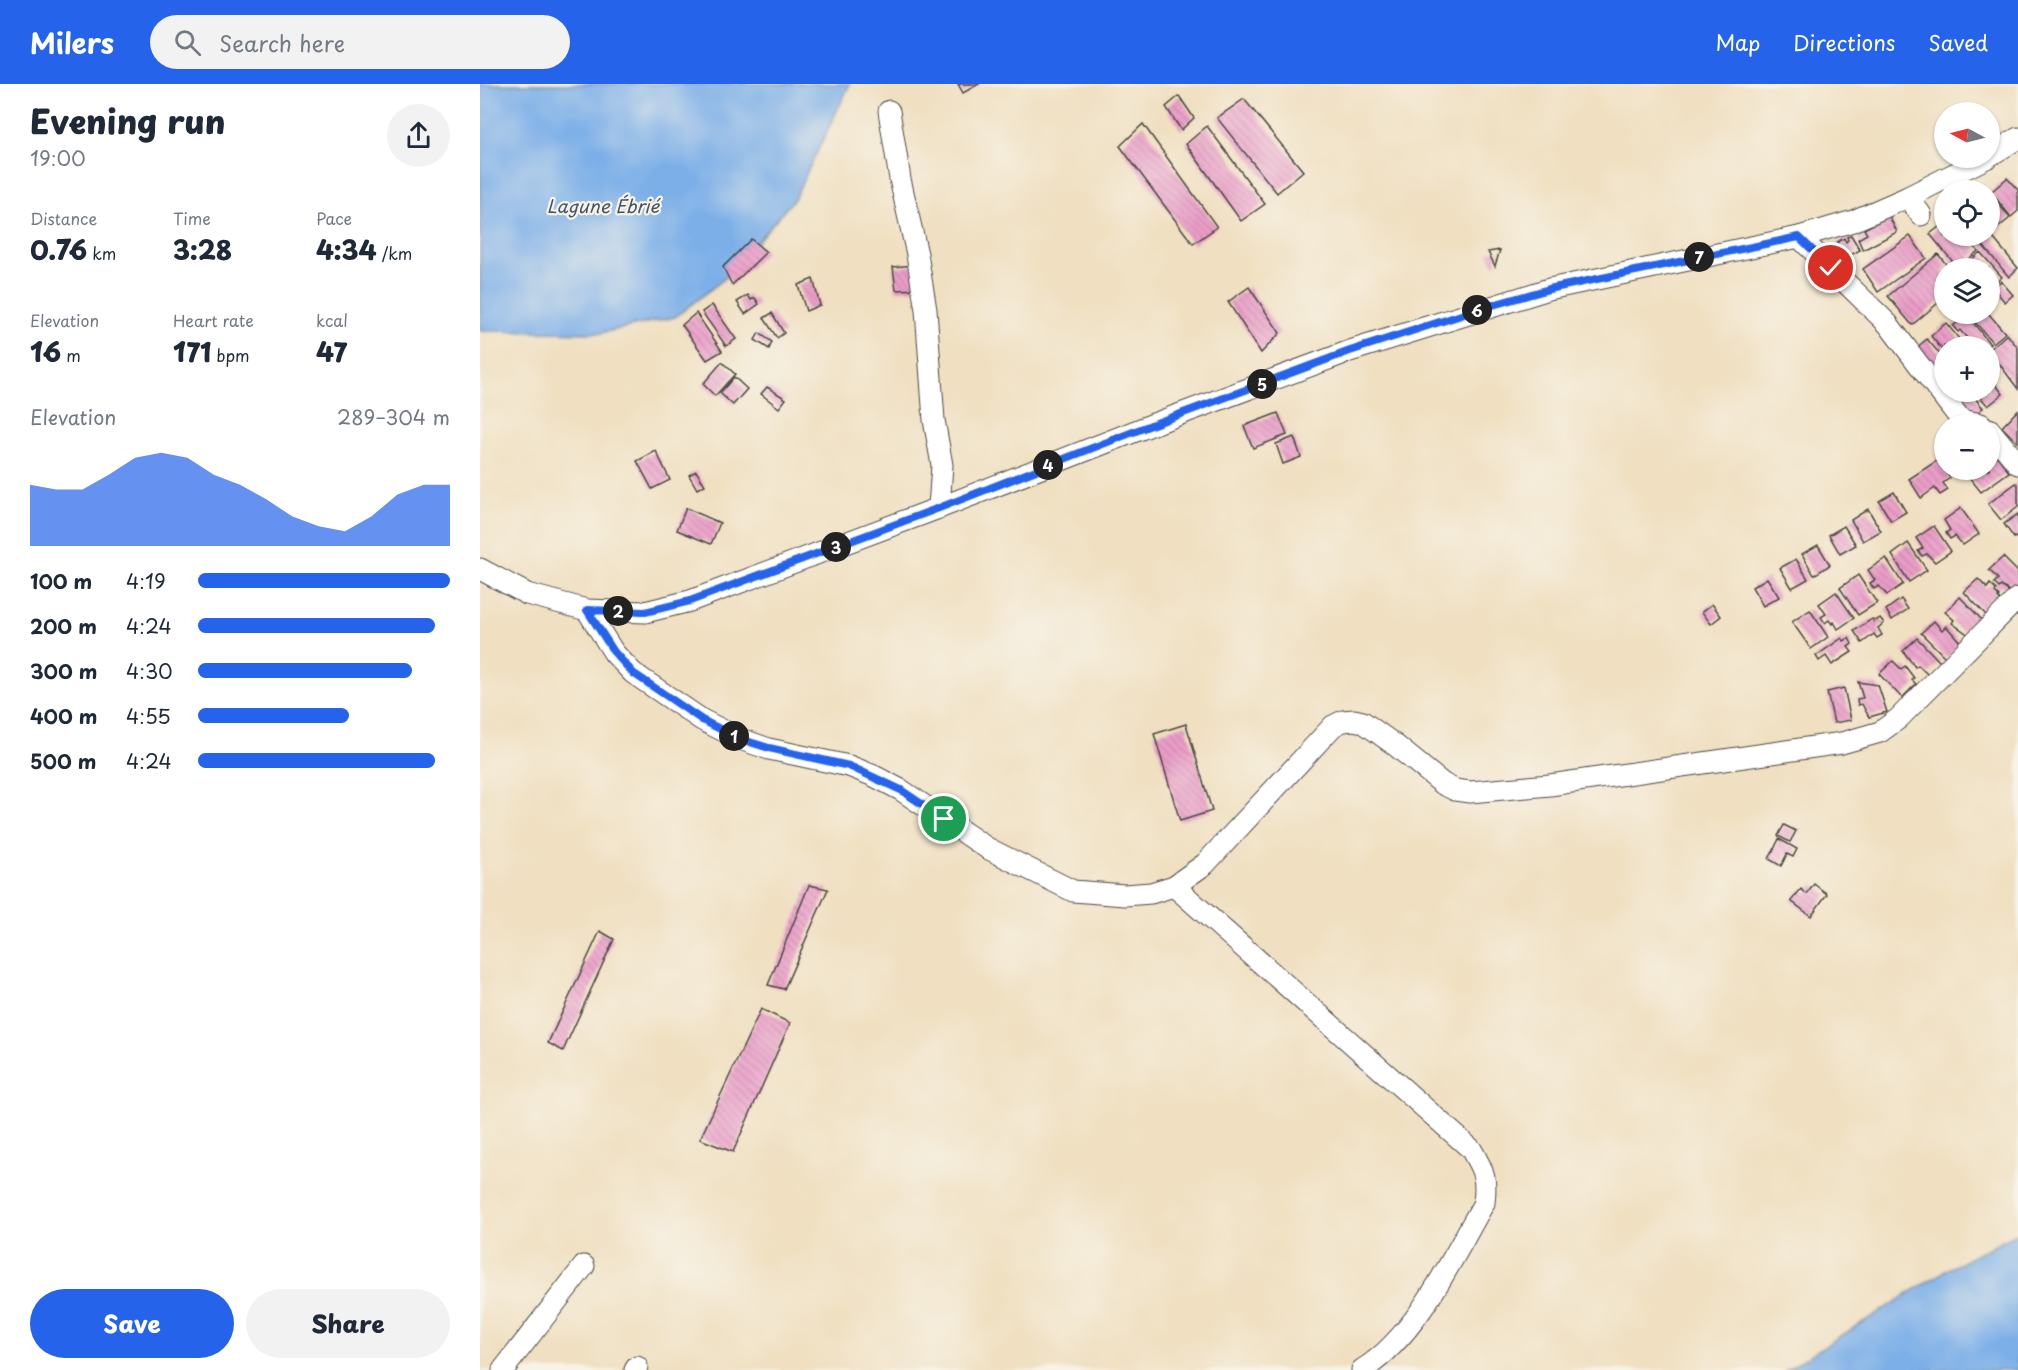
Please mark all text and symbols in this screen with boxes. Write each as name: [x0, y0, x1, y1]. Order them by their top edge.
search box: [150, 15, 570, 69]
text: Milers: [30, 21, 114, 64]
icon: search: [171, 26, 204, 59]
text: Search here: [219, 26, 345, 59]
text: Map: [1715, 26, 1760, 58]
text: Directions: [1793, 26, 1895, 58]
text: Saved: [1928, 26, 1988, 58]
text: Evening run: [30, 95, 225, 145]
north arrow: [1934, 102, 2000, 168]
map controls: [1934, 102, 2000, 480]
button: share: [387, 104, 450, 167]
text: 19:00: [30, 143, 86, 173]
button: locate: [1934, 180, 2000, 246]
water label: Lagune Ébrié: [547, 192, 662, 219]
text: Distance: [30, 206, 97, 230]
text: Time: [173, 206, 211, 230]
text: Pace: [316, 206, 352, 230]
text: 0.76: [30, 230, 87, 269]
text: 3:28: [173, 230, 232, 269]
text: 4:34: [316, 230, 377, 269]
text: km: [87, 241, 116, 265]
text: /km: [377, 241, 412, 265]
pin: 7: [1684, 242, 1714, 272]
pin: [1805, 242, 1856, 293]
text: 7: [1694, 245, 1704, 269]
icon: check: [1814, 251, 1847, 284]
button: layers: [1934, 258, 2000, 324]
pin: 6: [1462, 295, 1492, 325]
text: 6: [1471, 298, 1483, 322]
text: Elevation: [30, 308, 99, 332]
text: Heart rate: [173, 308, 254, 332]
text: kcal: [316, 308, 348, 332]
text: 16: [30, 332, 61, 371]
text: 171: [173, 332, 211, 371]
text: 47: [316, 332, 347, 371]
button: +: [1934, 336, 2000, 402]
text: m: [61, 343, 81, 367]
text: bpm: [211, 343, 250, 367]
pin: 5: [1247, 369, 1277, 399]
text: 5: [1257, 372, 1267, 396]
text: Elevation: [30, 402, 116, 432]
text: 289–304 m: [337, 402, 450, 432]
button: −: [1934, 414, 2000, 480]
pin: 4: [1033, 450, 1063, 480]
text: 4: [1043, 453, 1053, 477]
pin: 3: [821, 532, 851, 562]
text: 3: [831, 535, 841, 559]
text: 100 m: [30, 566, 92, 596]
text: 4:19: [126, 566, 166, 596]
pin: 2: [603, 596, 633, 626]
text: 2: [612, 599, 624, 623]
text: 200 m: [30, 611, 97, 641]
text: 4:24: [126, 611, 172, 641]
text: 300 m: [30, 656, 98, 686]
text: 4:30: [126, 656, 173, 686]
text: 400 m: [30, 701, 98, 731]
text: 4:55: [126, 701, 171, 731]
pin: 1: [719, 721, 749, 751]
text: 1: [730, 724, 738, 748]
text: 500 m: [30, 746, 97, 776]
text: 4:24: [126, 746, 172, 776]
pin: [918, 793, 969, 844]
icon: arrive: [927, 802, 960, 835]
button: Save: [30, 1289, 234, 1358]
button: Share: [246, 1289, 450, 1358]

